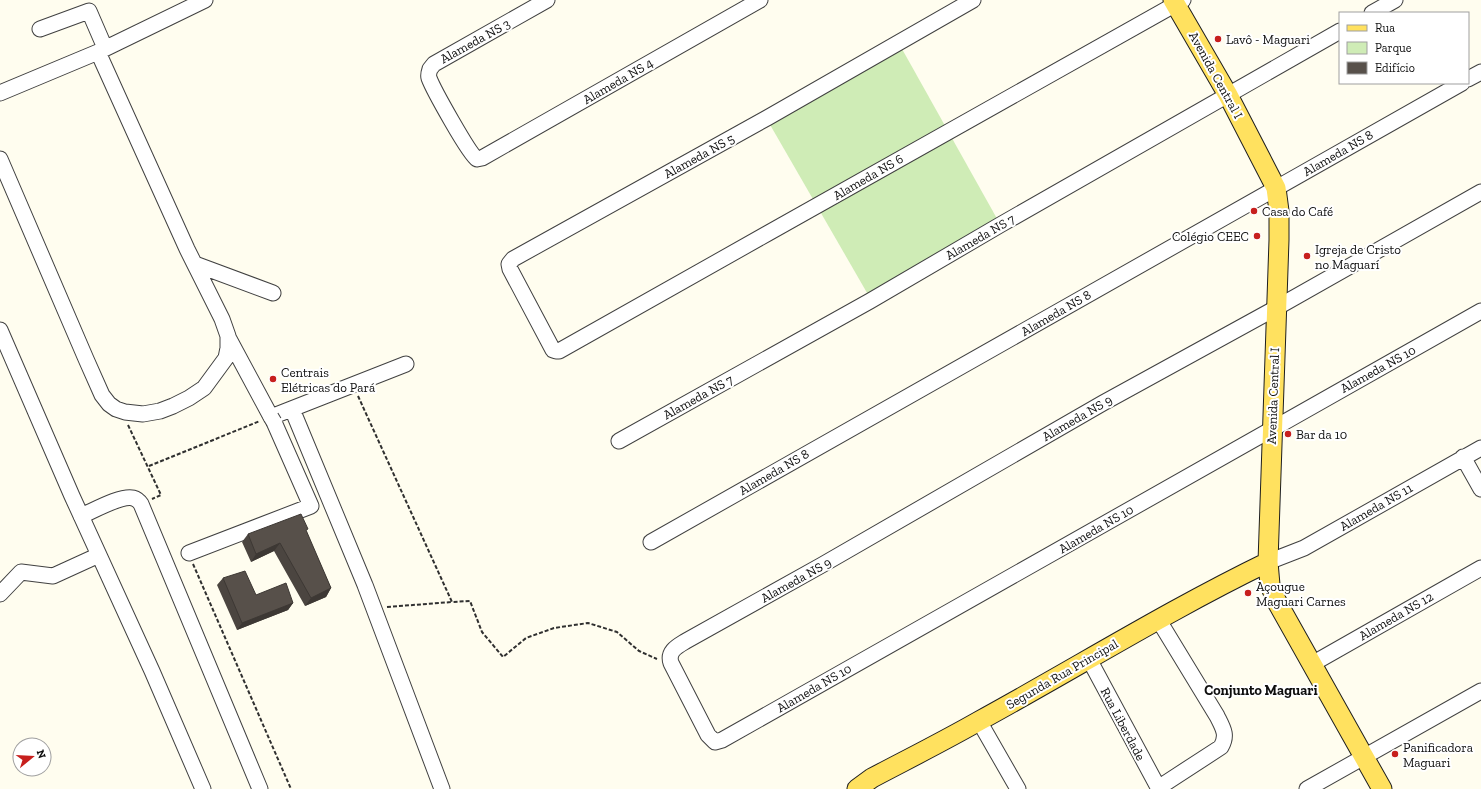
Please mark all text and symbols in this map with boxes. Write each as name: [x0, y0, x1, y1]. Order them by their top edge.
legend: [1339, 12, 1469, 84]
street label: Alameda NS 3: [437, 16, 513, 66]
text: Rua: [1375, 21, 1395, 35]
street label: Avenida Central I: [1186, 29, 1246, 121]
place label: Lavô - Maguari: [1226, 32, 1310, 47]
marker: Lavô - Maguari: [1213, 34, 1223, 44]
text: Parque: [1375, 41, 1412, 55]
street label: Alameda NS 4: [580, 55, 656, 107]
text: Edifício: [1375, 61, 1415, 75]
street label: Alameda NS 8: [1300, 127, 1376, 179]
street label: Alameda NS 5: [661, 130, 737, 181]
street label: Alameda NS 6: [830, 151, 906, 203]
place label: Casa do Café: [1262, 204, 1333, 219]
marker: Casa do Café: [1249, 206, 1259, 216]
street label: Alameda NS 7: [943, 211, 1017, 263]
place label: Colégio CEEC: [1172, 229, 1249, 244]
marker: Colégio CEEC: [1252, 231, 1262, 241]
place label: Igreja de Cristo no Maguarí: [1315, 242, 1401, 272]
marker: Igreja de Cristo no Maguarí: [1302, 251, 1312, 261]
street label: Alameda NS 8: [1018, 287, 1094, 339]
street label: Alameda NS 10: [1338, 342, 1418, 396]
street label: Avenida Central I: [1264, 347, 1282, 445]
place label: Centrais Elétricas do Pará: [281, 365, 376, 395]
street label: Alameda NS 7: [660, 372, 736, 422]
marker: Centrais Elétricas do Pará: [268, 374, 278, 384]
street label: Alameda NS 9: [1039, 392, 1115, 444]
place label: Bar da 10: [1296, 427, 1347, 442]
marker: Bar da 10: [1283, 429, 1293, 439]
street label: Alameda NS 8: [736, 446, 812, 498]
street label: Alameda NS 11: [1337, 480, 1415, 534]
street label: Alameda NS 10: [1056, 502, 1136, 556]
street label: Alameda NS 9: [758, 554, 834, 606]
place label: Açougue Maguari Carnes: [1256, 579, 1346, 609]
marker: Açougue Maguari Carnes: [1243, 588, 1253, 598]
street label: Alameda NS 12: [1356, 589, 1436, 643]
street label: Segunda Rua Principal: [1004, 636, 1121, 712]
street label: Alameda NS 10: [774, 661, 854, 715]
district label: Conjunto Maguari: [1204, 682, 1318, 699]
street label: Rua Liberdade: [1097, 685, 1149, 763]
north arrow: [12, 737, 52, 777]
place label: Panificadora Maguari: [1403, 740, 1474, 770]
text: N: [34, 748, 49, 761]
marker: Panificadora Maguari: [1390, 749, 1400, 759]

